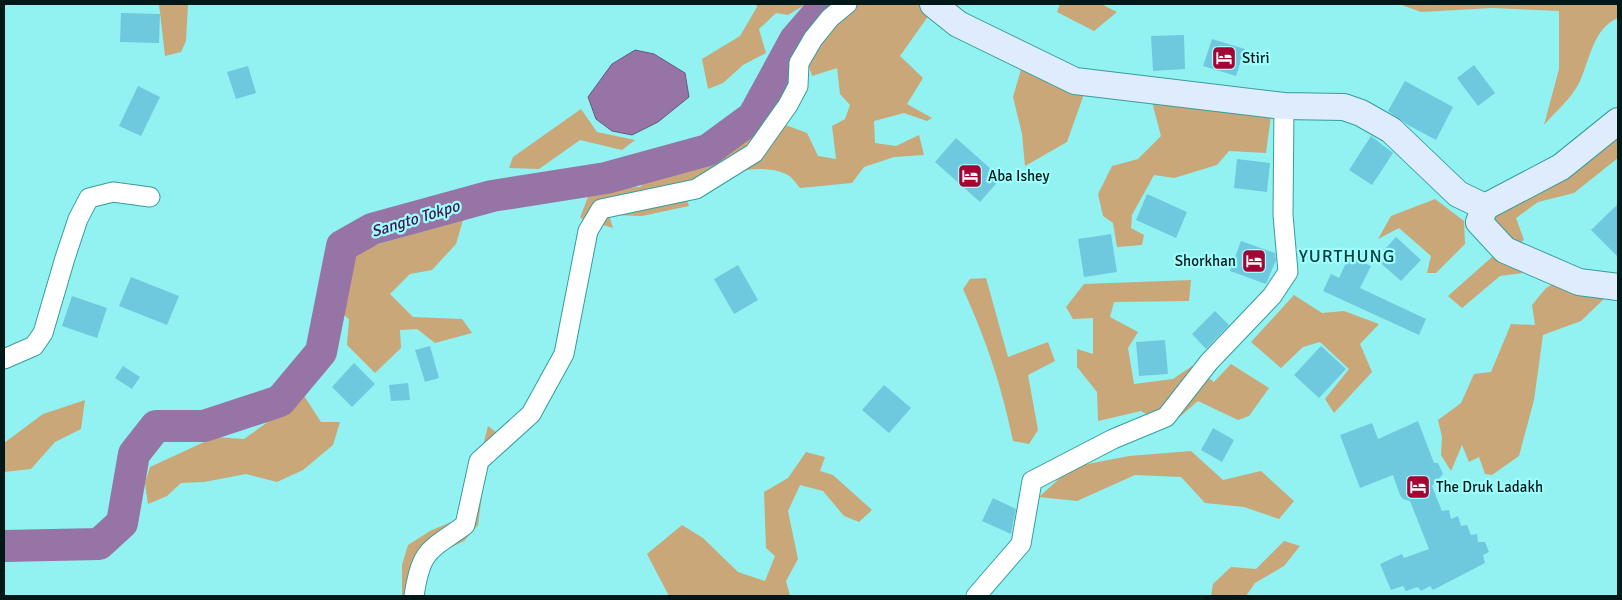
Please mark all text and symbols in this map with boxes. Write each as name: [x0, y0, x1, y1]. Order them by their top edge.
hotel icon: Stiri: [1211, 45, 1237, 71]
place label: Stiri: [1242, 49, 1270, 67]
hotel icon: Aba Ishey: [957, 163, 983, 189]
place label: Aba Ishey: [988, 167, 1049, 185]
water label: Sangto Tokpo: [369, 196, 462, 242]
district label: YURTHUNG: [1299, 245, 1395, 267]
hotel icon: Shorkhan: [1241, 248, 1267, 274]
place label: Shorkhan: [1175, 252, 1236, 270]
hotel icon: The Druk Ladakh: [1405, 474, 1431, 500]
place label: The Druk Ladakh: [1436, 478, 1543, 496]

